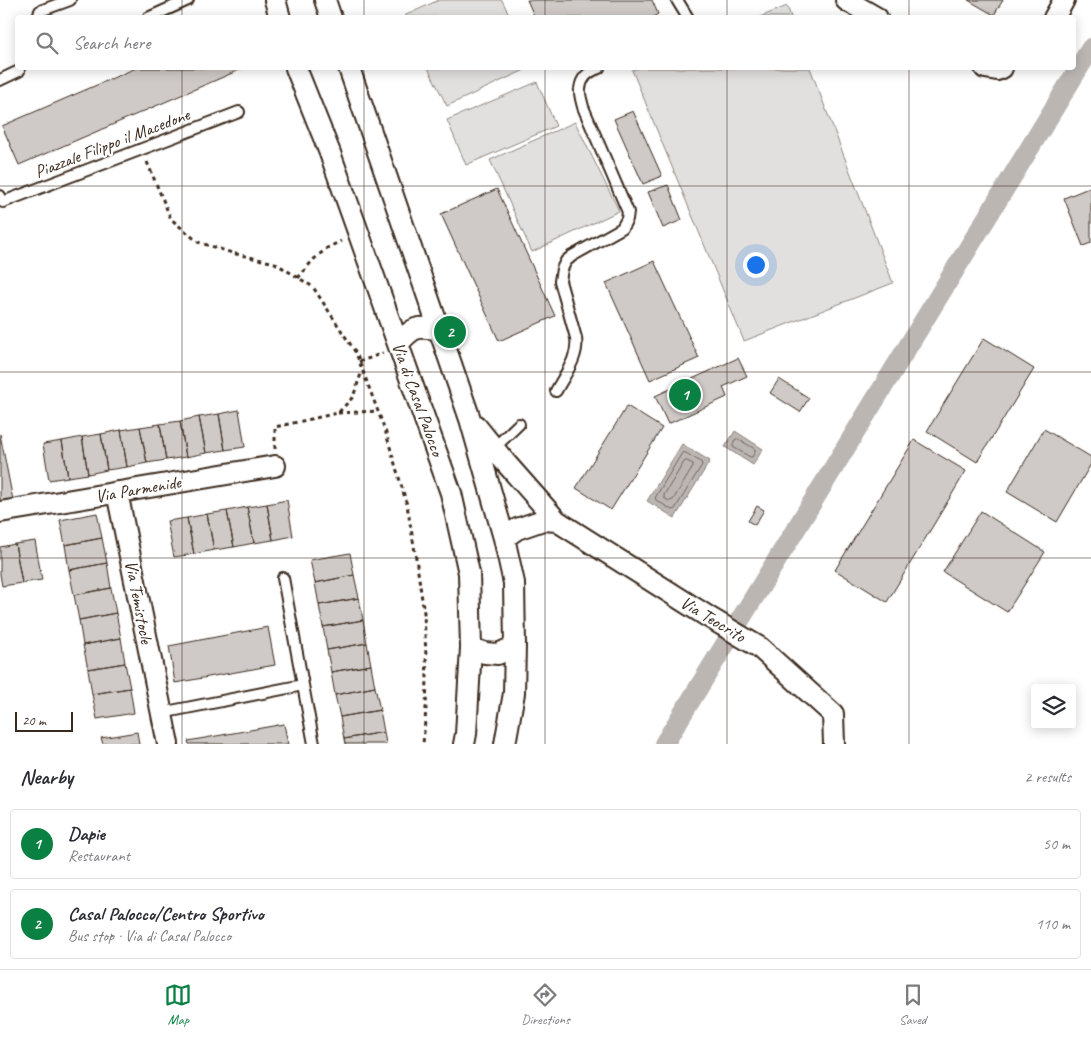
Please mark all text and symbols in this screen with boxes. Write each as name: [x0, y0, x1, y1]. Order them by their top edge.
search box: [15, 15, 1076, 70]
icon: search: [33, 29, 61, 57]
text: Search here: [73, 31, 150, 55]
street label: Piazzale Filippo il Macedone: [32, 103, 194, 183]
your location: [743, 252, 769, 278]
pin: 2: [434, 313, 466, 351]
street label: Via di Casal Palocco: [387, 339, 449, 460]
pin: 1: [669, 376, 701, 414]
street label: Via Parmenide: [94, 470, 184, 507]
street label: Via Temistocle: [120, 559, 158, 647]
street label: Via Teocrito: [677, 591, 751, 648]
map controls: [1031, 684, 1076, 729]
button: layers: [1031, 684, 1076, 729]
scale bar: [15, 709, 72, 732]
text: 20 m: [22, 712, 46, 729]
text: Nearby: [20, 764, 73, 790]
text: 2 results: [1024, 767, 1071, 787]
text: Dapie: [68, 822, 105, 846]
text: 1: [33, 834, 41, 854]
text: 50 m: [1043, 834, 1070, 854]
text: Restaurant: [68, 846, 130, 866]
text: Casal Palocco/Centro Sportivo: [68, 902, 264, 926]
text: 2: [33, 914, 41, 934]
text: 110 m: [1036, 914, 1070, 934]
text: Bus stop · Via di Casal Palocco: [68, 926, 231, 946]
tab: Map: [164, 981, 192, 1028]
tab: Directions: [521, 981, 570, 1028]
tab: Saved: [899, 981, 927, 1028]

